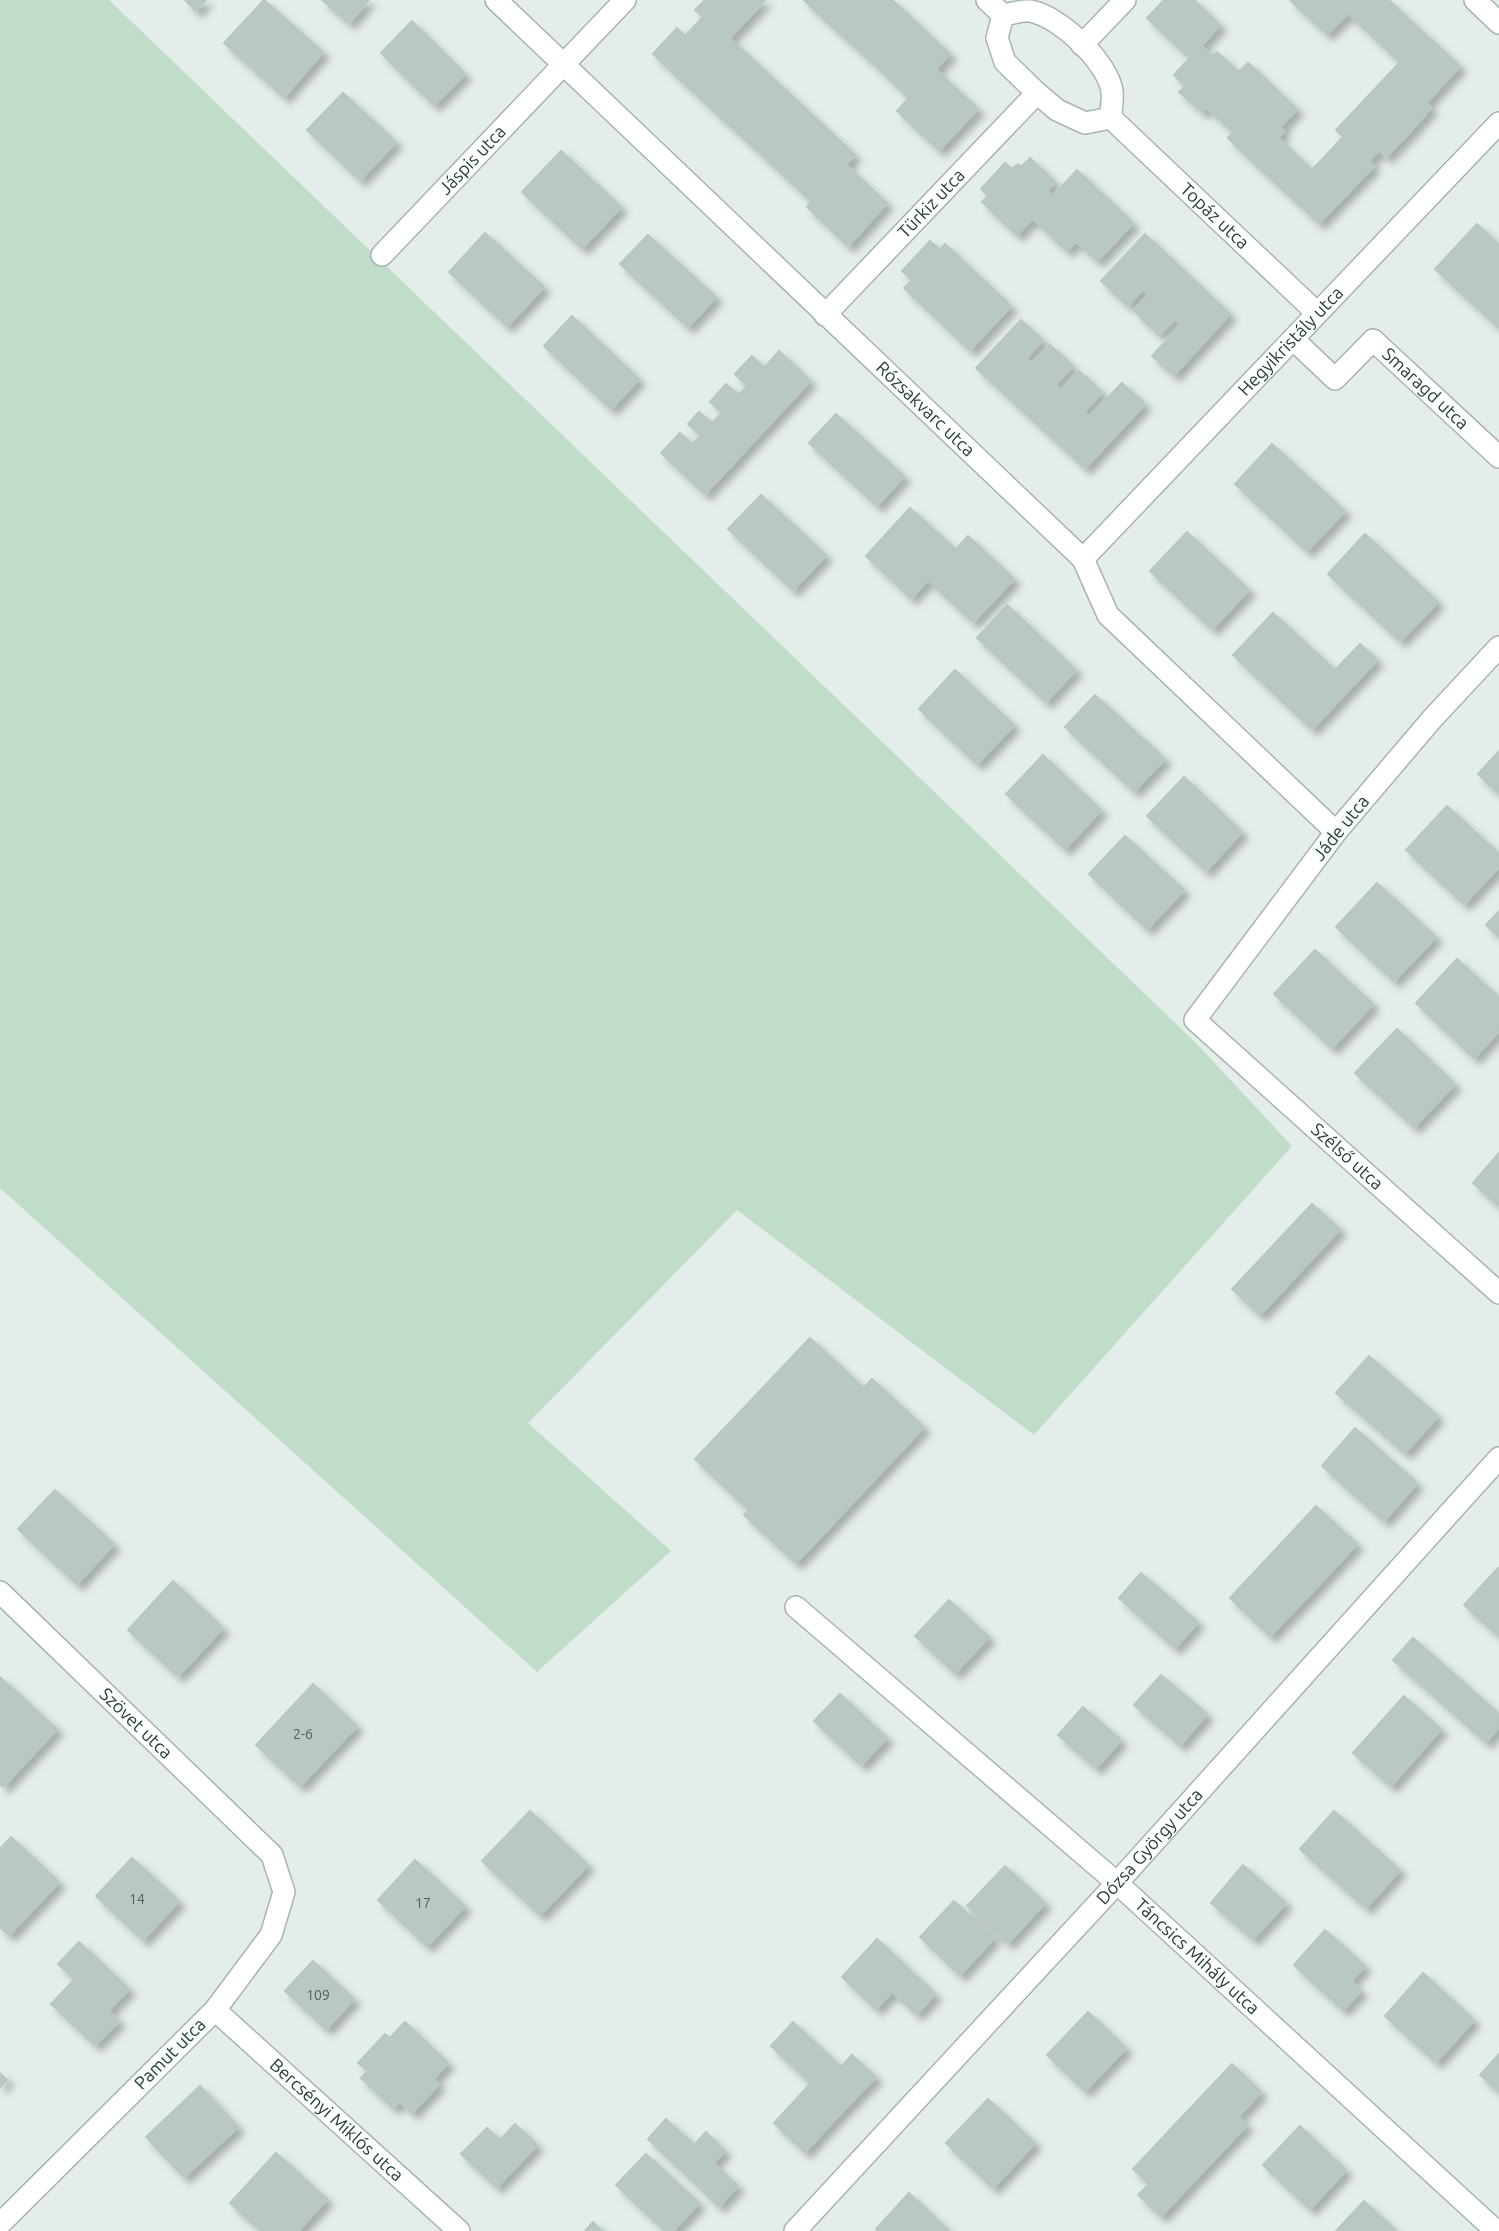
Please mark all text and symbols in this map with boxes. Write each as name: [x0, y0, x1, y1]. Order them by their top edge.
street label: Jáspis utca: [434, 121, 509, 198]
street label: Türkiz utca: [893, 164, 968, 241]
street label: Topáz utca: [1177, 178, 1254, 252]
street label: Hegyikristály utca: [1234, 282, 1347, 399]
street label: Smaragd utca: [1379, 343, 1473, 433]
street label: Rózsakvarc utca: [873, 357, 979, 460]
street label: Jáde utca: [1308, 791, 1372, 864]
street label: Szélső utca: [1308, 1118, 1388, 1193]
street label: Szövet utca: [96, 1683, 177, 1762]
house number: 2-6: [293, 1726, 313, 1742]
street label: Dózsa György utca: [1092, 1784, 1206, 1908]
house number: 14: [129, 1891, 145, 1907]
street label: Táncsics Mihály utca: [1131, 1894, 1264, 2018]
house number: 17: [415, 1895, 431, 1911]
house number: 109: [306, 1987, 330, 2003]
street label: Pamut utca: [130, 2014, 209, 2093]
street label: Bercsényi Miklós utca: [266, 2054, 408, 2185]

